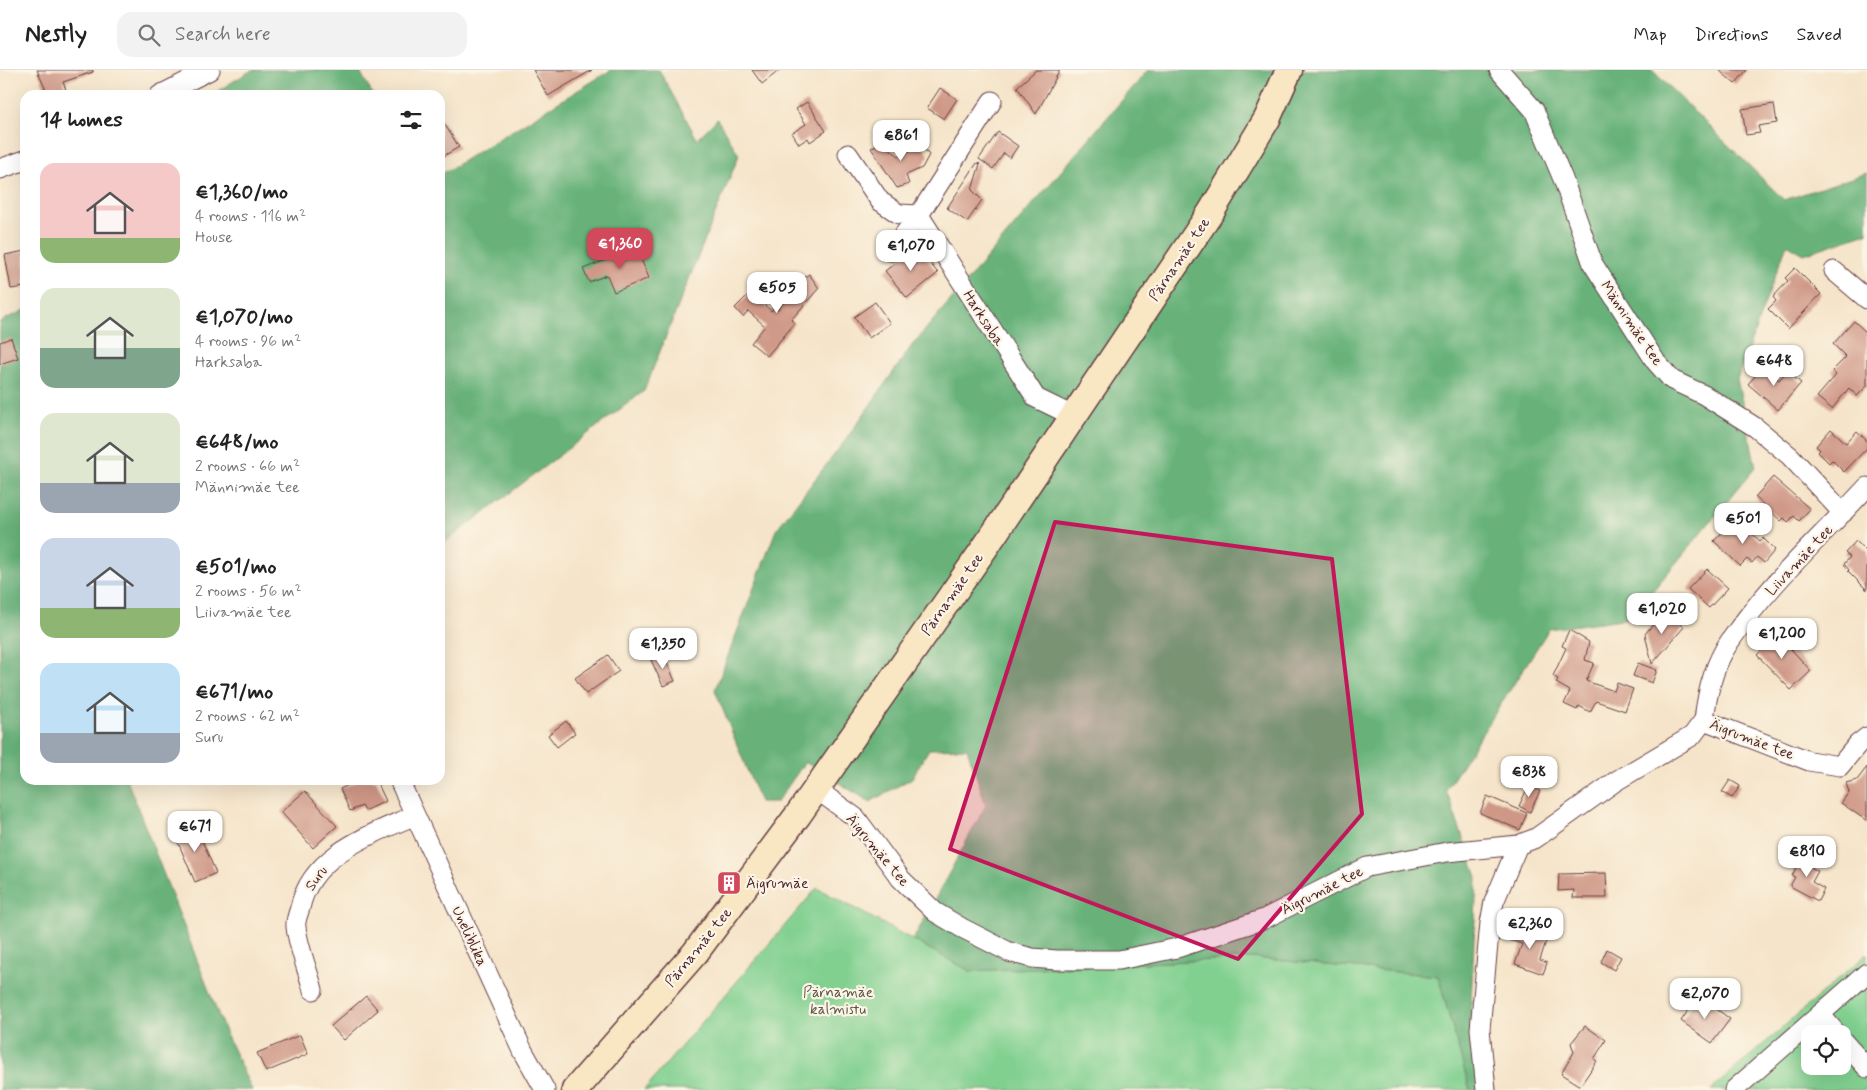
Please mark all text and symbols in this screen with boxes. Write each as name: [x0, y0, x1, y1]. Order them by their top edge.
search box: [117, 12, 467, 57]
text: Nestly: [25, 19, 87, 50]
icon: search: [135, 21, 163, 49]
text: Search here: [175, 22, 271, 47]
text: Map: [1634, 23, 1667, 47]
text: Directions: [1695, 23, 1769, 47]
text: Saved: [1797, 23, 1842, 47]
text: 14 homes: [40, 106, 123, 134]
icon: filters: [397, 106, 425, 134]
pin: €861: [871, 119, 931, 162]
text: €861: [884, 125, 918, 146]
text: €1,360/mo: [195, 178, 288, 206]
icon: home: [80, 183, 140, 243]
text: 4 rooms · 116 m²: [195, 206, 306, 227]
street label: Pärnamäe tee: [1144, 214, 1215, 305]
text: House: [195, 227, 233, 248]
pin: €1,360: [579, 228, 661, 270]
pin: €1,070: [870, 230, 952, 272]
text: €1,360: [598, 233, 642, 254]
text: €1,070: [887, 235, 935, 256]
pin: €505: [747, 272, 807, 314]
text: €505: [758, 277, 796, 298]
street label: Männimäe tee: [1595, 277, 1667, 370]
street label: Harksaba: [958, 287, 1009, 351]
text: €1,070/mo: [195, 303, 293, 331]
icon: home: [80, 308, 140, 368]
text: 4 rooms · 96 m²: [195, 331, 301, 352]
pin: €648: [1744, 344, 1804, 387]
text: €648: [1755, 350, 1793, 371]
text: Harksaba: [195, 352, 262, 373]
text: €648/mo: [195, 428, 278, 456]
icon: home: [80, 433, 140, 493]
text: 2 rooms · 66 m²: [195, 456, 300, 477]
text: Männimäe tee: [195, 477, 300, 498]
pin: €501: [1713, 502, 1773, 545]
text: €501: [1725, 508, 1761, 529]
street label: Liivamäe tee: [1762, 521, 1838, 601]
street label: Pärnamäe tee: [917, 549, 989, 640]
text: €501/mo: [195, 553, 276, 581]
icon: home: [80, 558, 140, 618]
text: 2 rooms · 56 m²: [195, 581, 302, 602]
pin: €1,020: [1621, 592, 1703, 635]
text: €1,020: [1638, 598, 1686, 619]
text: Liivamäe tee: [195, 602, 292, 623]
pin: €1,200: [1741, 618, 1823, 660]
text: €1,200: [1758, 623, 1806, 644]
pin: €1,350: [622, 628, 704, 670]
text: €1,350: [640, 633, 686, 654]
text: €671/mo: [195, 678, 273, 706]
icon: home: [80, 683, 140, 743]
text: 2 rooms · 62 m²: [195, 706, 300, 727]
street label: Äigrumäe tee: [1706, 715, 1797, 765]
text: Suru: [195, 727, 223, 748]
pin: €838: [1499, 756, 1559, 798]
text: €838: [1512, 761, 1546, 782]
pin: €671: [165, 810, 225, 853]
street label: Äigrumäe tee: [841, 810, 914, 891]
text: €671: [179, 816, 211, 837]
pin: €810: [1777, 836, 1837, 878]
text: €810: [1789, 841, 1825, 862]
street label: Suru: [301, 862, 333, 895]
street label: Äigrumäe tee: [1278, 862, 1367, 920]
building icon: Äigrumäe: [716, 870, 742, 896]
place label: Äigrumäe: [746, 874, 808, 894]
street label: Uneliblika: [446, 903, 492, 970]
street label: Pärnamäe tee: [661, 904, 737, 992]
pin: €2,360: [1489, 908, 1571, 950]
text: €2,360: [1507, 913, 1553, 934]
pin: €2,070: [1664, 978, 1746, 1020]
park label: Pärnamäe kalmistu: [803, 983, 873, 1020]
text: €2,070: [1681, 983, 1729, 1004]
map controls: [1801, 1025, 1851, 1075]
button: locate: [1801, 1025, 1851, 1075]

